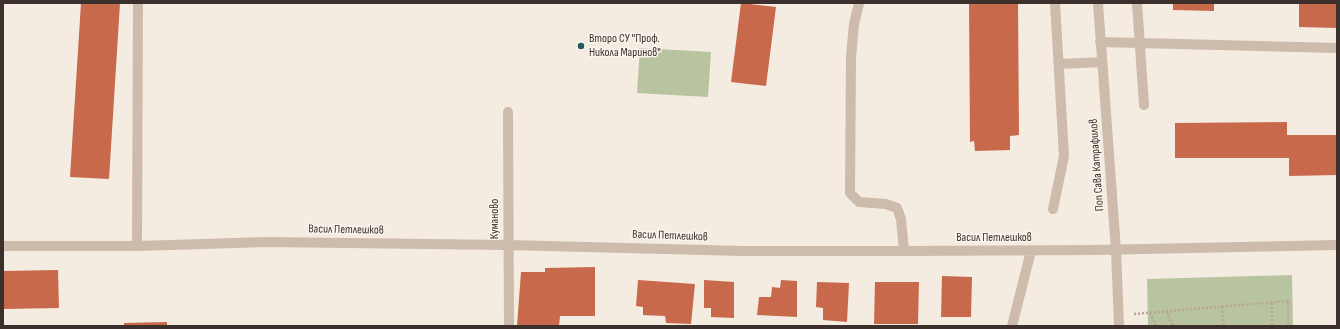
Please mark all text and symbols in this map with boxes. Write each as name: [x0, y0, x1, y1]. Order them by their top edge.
place label: Второ СУ "Проф. Никола Маринов": [589, 32, 661, 60]
marker: Второ СУ "Проф. Никола Маринов": [576, 41, 586, 51]
street label: Поп Сава Катрафилов: [1087, 118, 1107, 212]
street label: Куманово: [488, 199, 502, 239]
street label: Васил Петлешков: [308, 222, 384, 238]
street label: Васил Петлешков: [632, 227, 708, 245]
street label: Васил Петлешков: [956, 231, 1032, 245]

